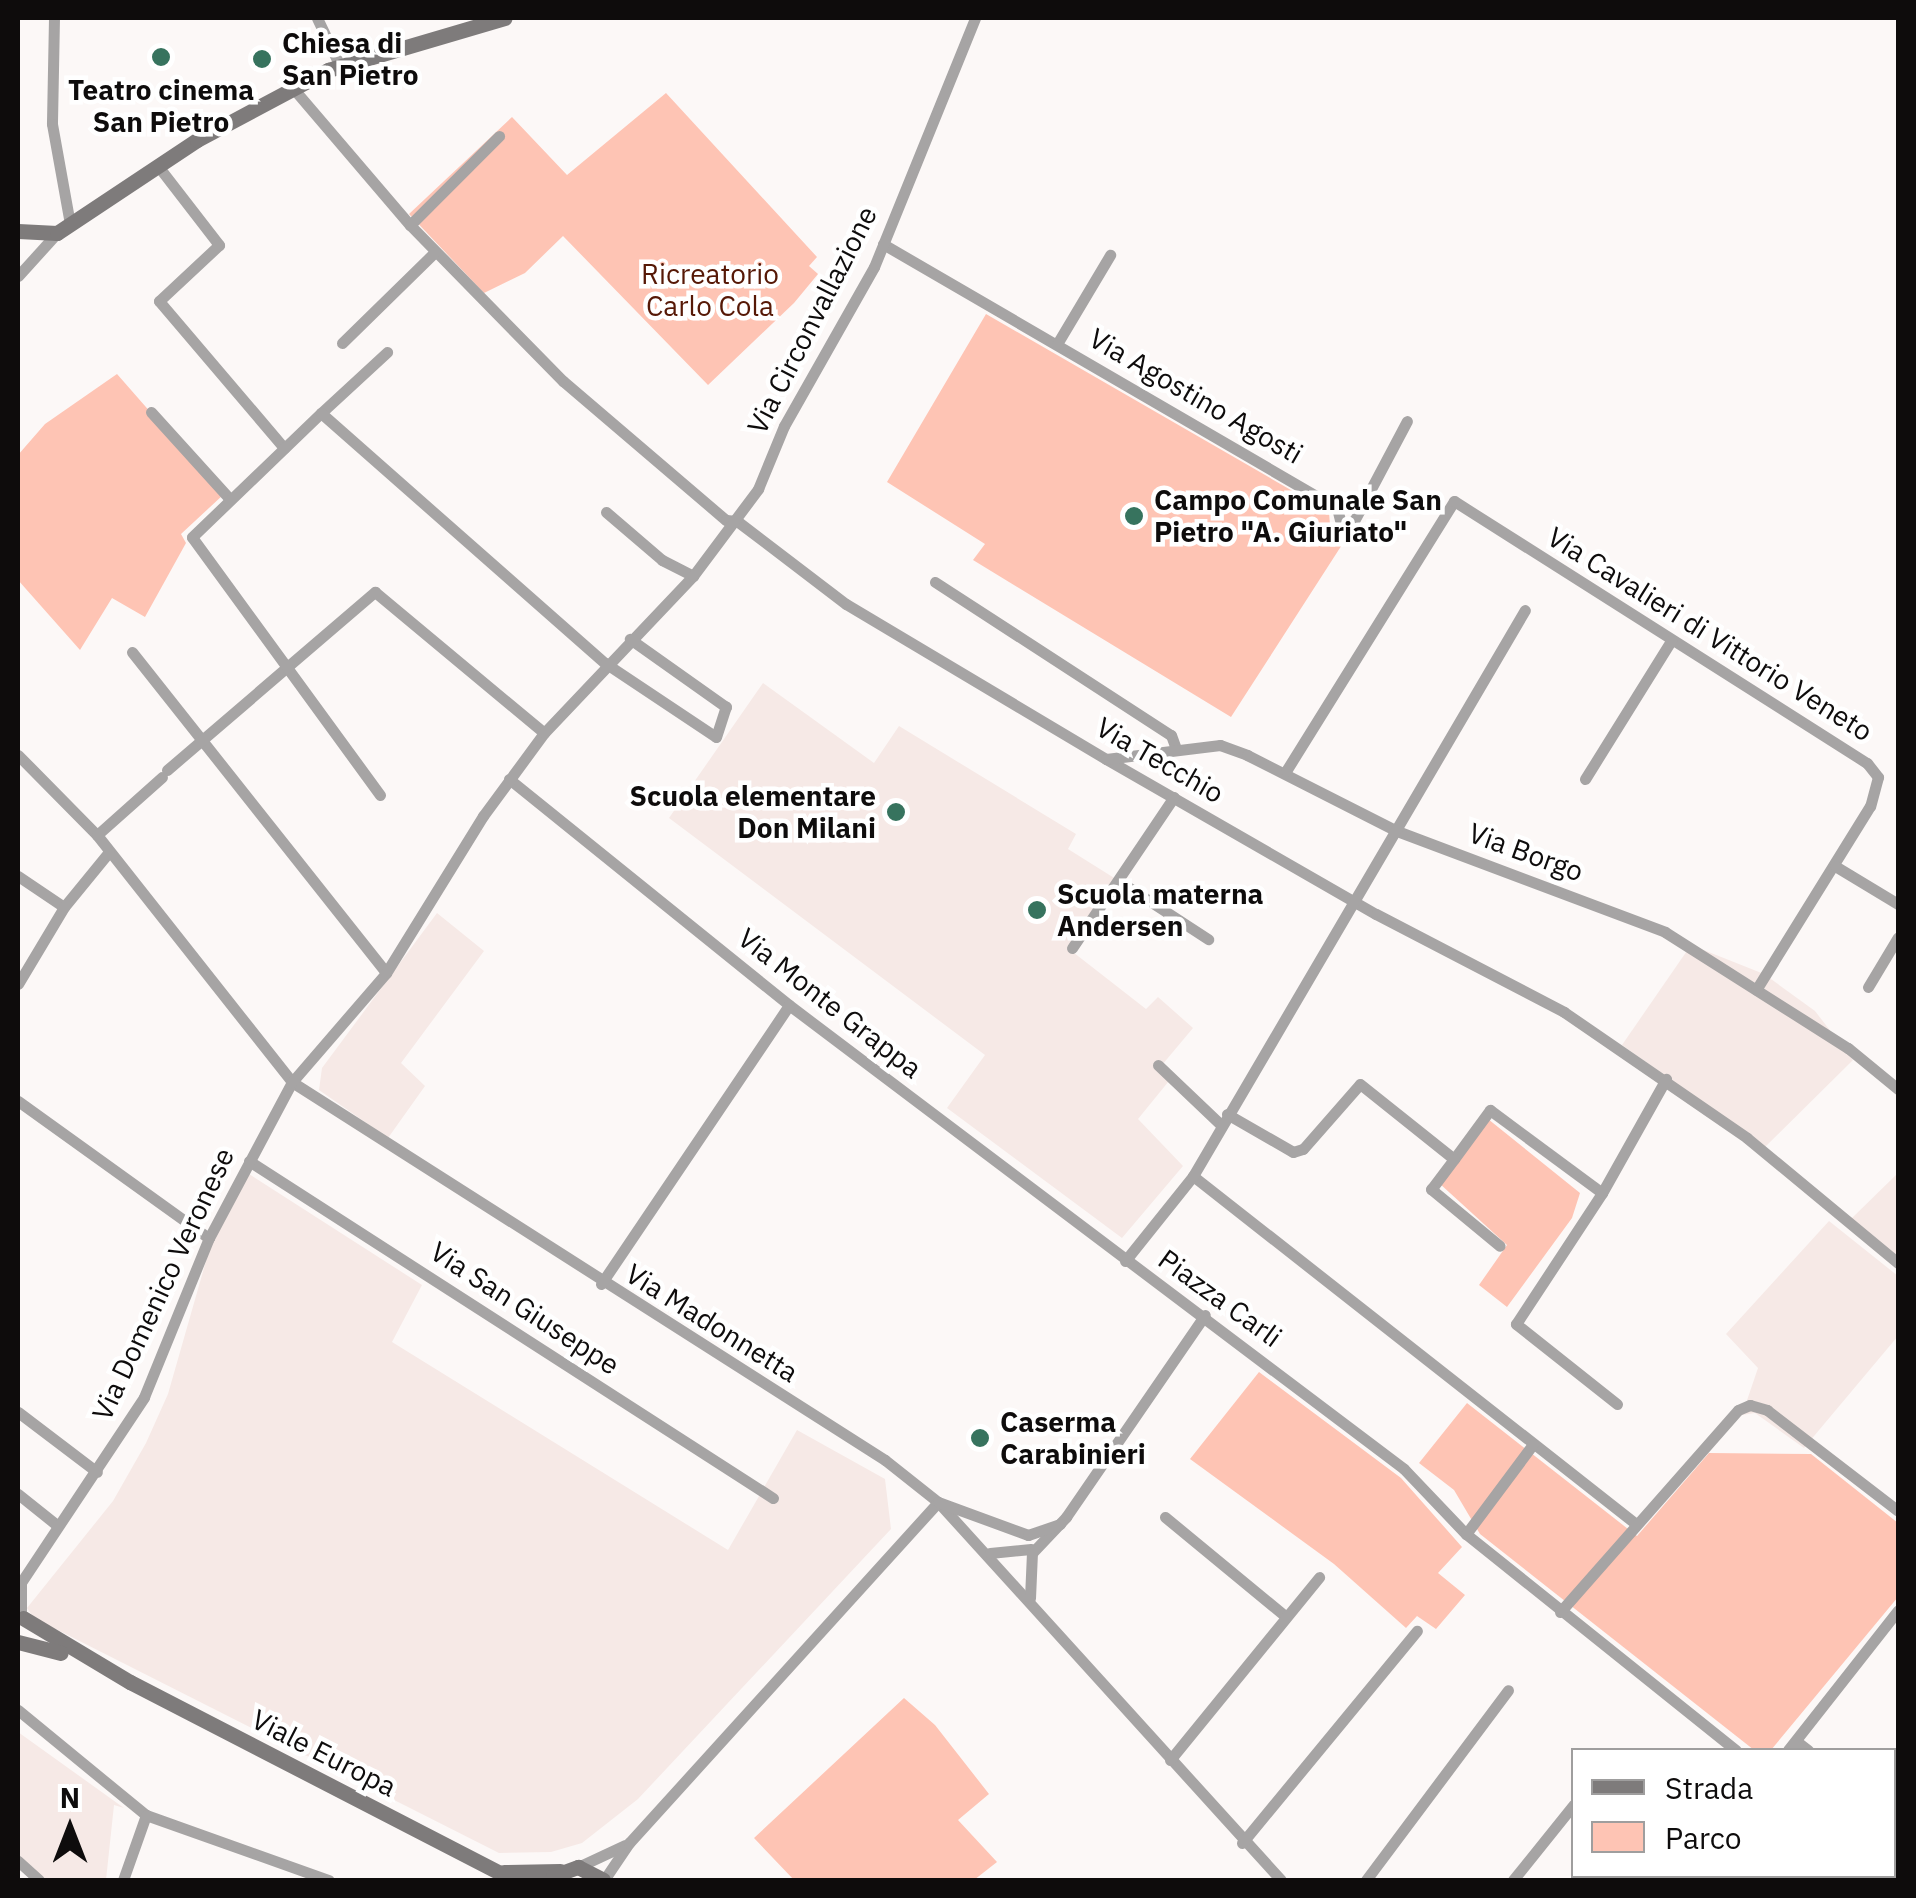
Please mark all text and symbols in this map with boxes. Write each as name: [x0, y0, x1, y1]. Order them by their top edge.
place label: Chiesa di San Pietro: [282, 26, 418, 92]
marker: Teatro cinema San Pietro: [150, 46, 172, 68]
marker: Chiesa di San Pietro: [251, 48, 273, 70]
place label: Teatro cinema San Pietro: [68, 73, 254, 139]
street label: Via Circonvallazione: [740, 201, 884, 439]
park label: Ricreatorio Carlo Cola: [641, 257, 779, 323]
street label: Via Agostino Agosti: [1083, 321, 1309, 471]
place label: Campo Comunale San Pietro "A. Giuriato": [1154, 483, 1442, 549]
marker: Campo Comunale San Pietro "A. Giuriato": [1123, 505, 1145, 527]
street label: Via Cavalieri di Vittorio Veneto: [1541, 520, 1879, 748]
street label: Via Tecchio: [1090, 710, 1230, 810]
place label: Scuola elementare Don Milani: [630, 779, 876, 845]
marker: Scuola elementare Don Milani: [885, 801, 907, 823]
street label: Via Borgo: [1464, 816, 1588, 888]
place label: Scuola materna Andersen: [1057, 877, 1264, 943]
marker: Scuola materna Andersen: [1026, 899, 1048, 921]
street label: Via Monte Grappa: [732, 921, 928, 1085]
street label: Via Domenico Veronese: [85, 1142, 241, 1426]
street label: Via San Giuseppe: [424, 1234, 626, 1382]
street label: Piazza Carli: [1152, 1242, 1288, 1354]
street label: Via Madonnetta: [620, 1257, 804, 1389]
place label: Caserma Carabinieri: [1000, 1405, 1146, 1471]
marker: Caserma Carabinieri: [969, 1427, 991, 1449]
street label: Viale Europa: [246, 1702, 402, 1804]
legend: [1571, 1748, 1896, 1878]
text: Strada: [1665, 1768, 1753, 1807]
north arrow: [20, 1778, 120, 1878]
text: N: [60, 1779, 80, 1816]
text: Parco: [1665, 1818, 1741, 1857]

